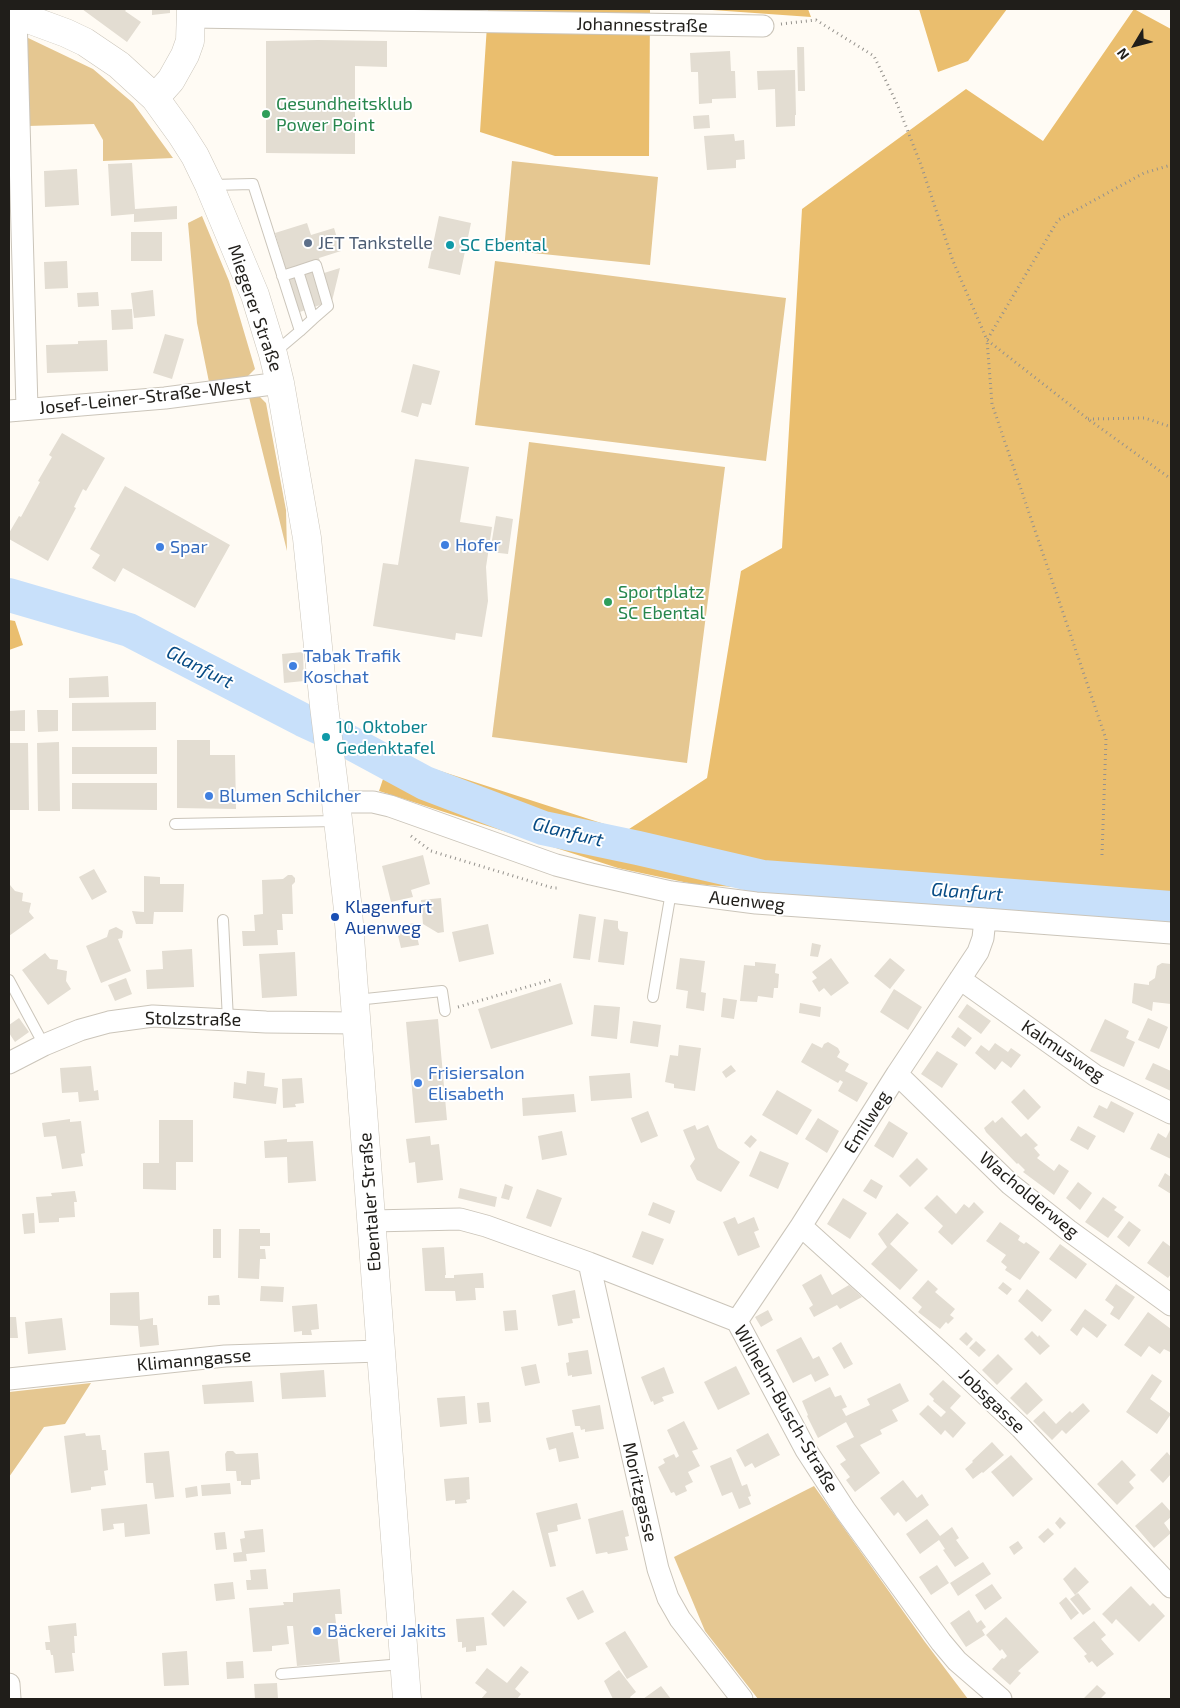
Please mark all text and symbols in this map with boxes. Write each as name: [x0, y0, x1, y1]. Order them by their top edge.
street label: Johannesstraße: [576, 13, 708, 37]
north arrow: [1110, 20, 1160, 70]
text: N: [1113, 45, 1132, 63]
place label: Gesundheitsklub Power Point: [276, 93, 413, 136]
marker: Gesundheitsklub Power Point: [260, 108, 272, 120]
place label: JET Tankstelle: [318, 232, 433, 254]
place label: SC Ebental: [460, 234, 547, 256]
marker: JET Tankstelle: [302, 237, 314, 249]
marker: SC Ebental: [444, 239, 456, 251]
street label: Miegerer Straße: [223, 242, 287, 374]
street label: Josef-Leiner-Straße-West: [38, 375, 252, 419]
place label: Hofer: [455, 534, 501, 556]
place label: Spar: [170, 536, 208, 558]
marker: Hofer: [439, 539, 451, 551]
marker: Spar: [154, 541, 166, 553]
place label: Sportplatz SC Ebental: [618, 581, 705, 624]
marker: Sportplatz SC Ebental: [602, 596, 614, 608]
water label: Glanfurt: [163, 641, 237, 693]
place label: Tabak Trafik Koschat: [303, 645, 401, 688]
marker: Tabak Trafik Koschat: [287, 660, 299, 672]
place label: 10. Oktober Gedenktafel: [336, 716, 435, 759]
marker: 10. Oktober Gedenktafel: [320, 731, 332, 743]
place label: Blumen Schilcher: [219, 785, 361, 807]
marker: Blumen Schilcher: [203, 790, 215, 802]
water label: Glanfurt: [530, 812, 606, 852]
water label: Glanfurt: [930, 878, 1004, 906]
street label: Auenweg: [708, 886, 786, 916]
place label: Klagenfurt Auenweg: [345, 896, 432, 939]
marker: Klagenfurt Auenweg: [329, 911, 341, 923]
street label: Stolzstraße: [145, 1007, 241, 1031]
street label: Kalmusweg: [1017, 1015, 1109, 1087]
place label: Frisiersalon Elisabeth: [428, 1062, 525, 1104]
marker: Frisiersalon Elisabeth: [412, 1077, 424, 1089]
street label: Emilweg: [839, 1087, 895, 1157]
street label: Ebentaler Straße: [354, 1132, 386, 1272]
street label: Wacholderweg: [975, 1147, 1083, 1243]
street label: Wilhelm-Busch-Straße: [729, 1321, 843, 1497]
street label: Klimanngasse: [136, 1344, 252, 1376]
street label: Jobsgasse: [954, 1364, 1030, 1438]
street label: Moritzgasse: [618, 1440, 662, 1544]
place label: Bäckerei Jakits: [327, 1620, 446, 1642]
marker: Bäckerei Jakits: [311, 1625, 323, 1637]

